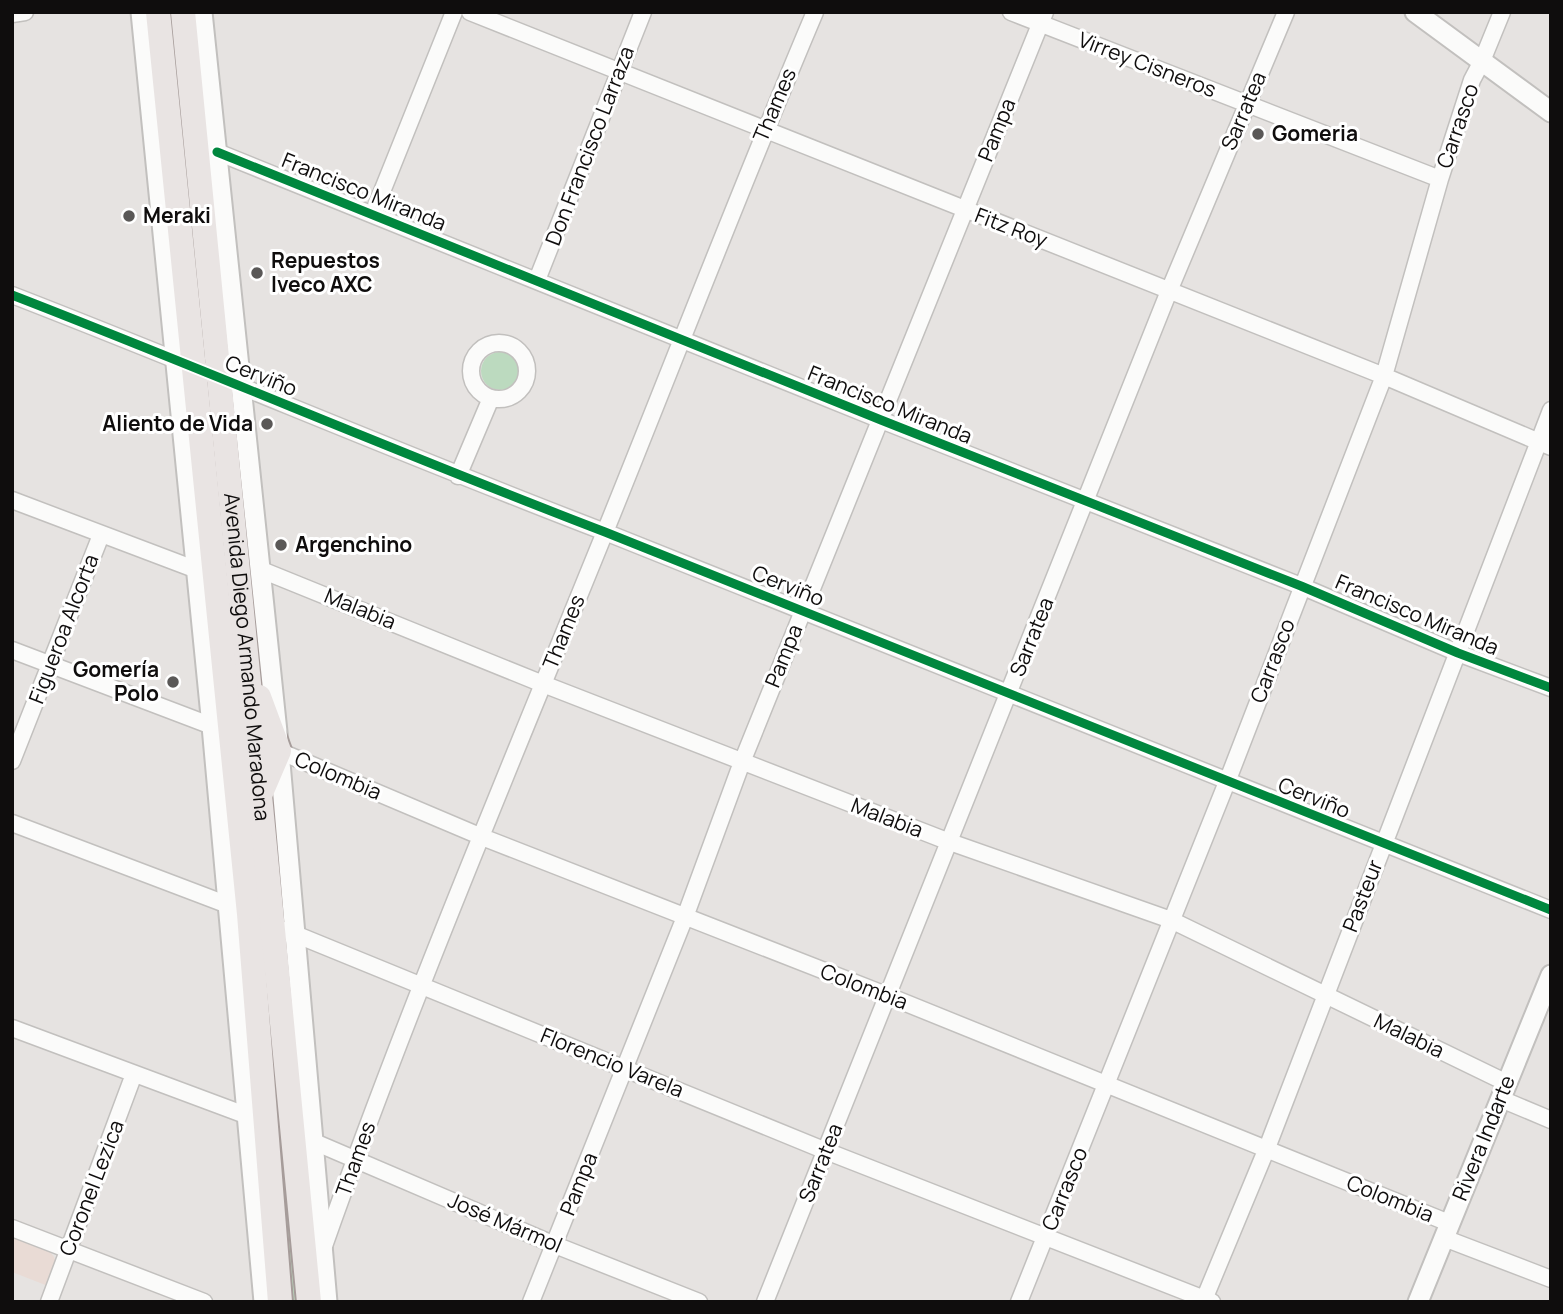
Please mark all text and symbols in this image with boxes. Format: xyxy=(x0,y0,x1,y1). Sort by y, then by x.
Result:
street label: Virrey Cisneros xyxy=(1074,25,1220,103)
street label: Don Francisco Larraza xyxy=(538,42,640,249)
street label: Thames xyxy=(746,63,802,146)
street label: Sarratea xyxy=(1214,67,1272,154)
street label: Carrasco xyxy=(1430,80,1485,172)
street label: Pampa xyxy=(971,94,1021,165)
place label: Gomeria xyxy=(1272,119,1358,147)
marker: Gomeria xyxy=(1250,126,1266,142)
street label: Francisco Miranda xyxy=(278,145,451,237)
street label: Fitz Roy xyxy=(971,200,1052,254)
place label: Meraki xyxy=(143,201,211,229)
marker: Meraki xyxy=(121,208,137,224)
place label: Repuestos Iveco AXC xyxy=(271,246,380,298)
marker: Repuestos Iveco AXC xyxy=(249,265,265,281)
street label: Cerviño xyxy=(221,348,302,402)
street label: Francisco Miranda xyxy=(804,358,977,450)
place label: Aliento de Vida xyxy=(102,409,253,437)
marker: Aliento de Vida xyxy=(259,416,275,432)
street label: Avenida Diego Armando Maradona xyxy=(218,491,277,822)
place label: Argenchino xyxy=(295,530,412,558)
marker: Argenchino xyxy=(273,537,289,553)
street label: Figueroa Alcorta xyxy=(22,550,104,707)
street label: Cerviño xyxy=(748,558,829,612)
street label: Francisco Miranda xyxy=(1331,567,1503,661)
street label: Malabia xyxy=(320,581,400,635)
street label: Thames xyxy=(536,590,591,673)
street label: Sarratea xyxy=(1003,593,1060,680)
street label: Carrasco xyxy=(1243,615,1301,707)
street label: Pampa xyxy=(758,620,808,691)
place label: Gomería Polo xyxy=(73,655,159,707)
marker: Gomería Polo xyxy=(165,674,181,690)
street label: Colombia xyxy=(291,744,386,806)
street label: Cerviño xyxy=(1274,770,1355,824)
street label: Malabia xyxy=(847,791,927,844)
street label: Pasteur xyxy=(1336,855,1389,936)
street label: Colombia xyxy=(817,957,912,1016)
street label: Malabia xyxy=(1370,1006,1449,1064)
street label: Florencio Varela xyxy=(537,1021,688,1104)
street label: Rivera Indarte xyxy=(1445,1071,1521,1204)
street label: Coronel Lezica xyxy=(52,1116,130,1260)
street label: Thames xyxy=(329,1117,382,1200)
street label: Sarratea xyxy=(792,1119,849,1206)
street label: Carrasco xyxy=(1035,1143,1094,1235)
street label: Pampa xyxy=(553,1148,603,1219)
street label: Colombia xyxy=(1343,1168,1438,1228)
street label: José Mármol xyxy=(444,1185,567,1259)

